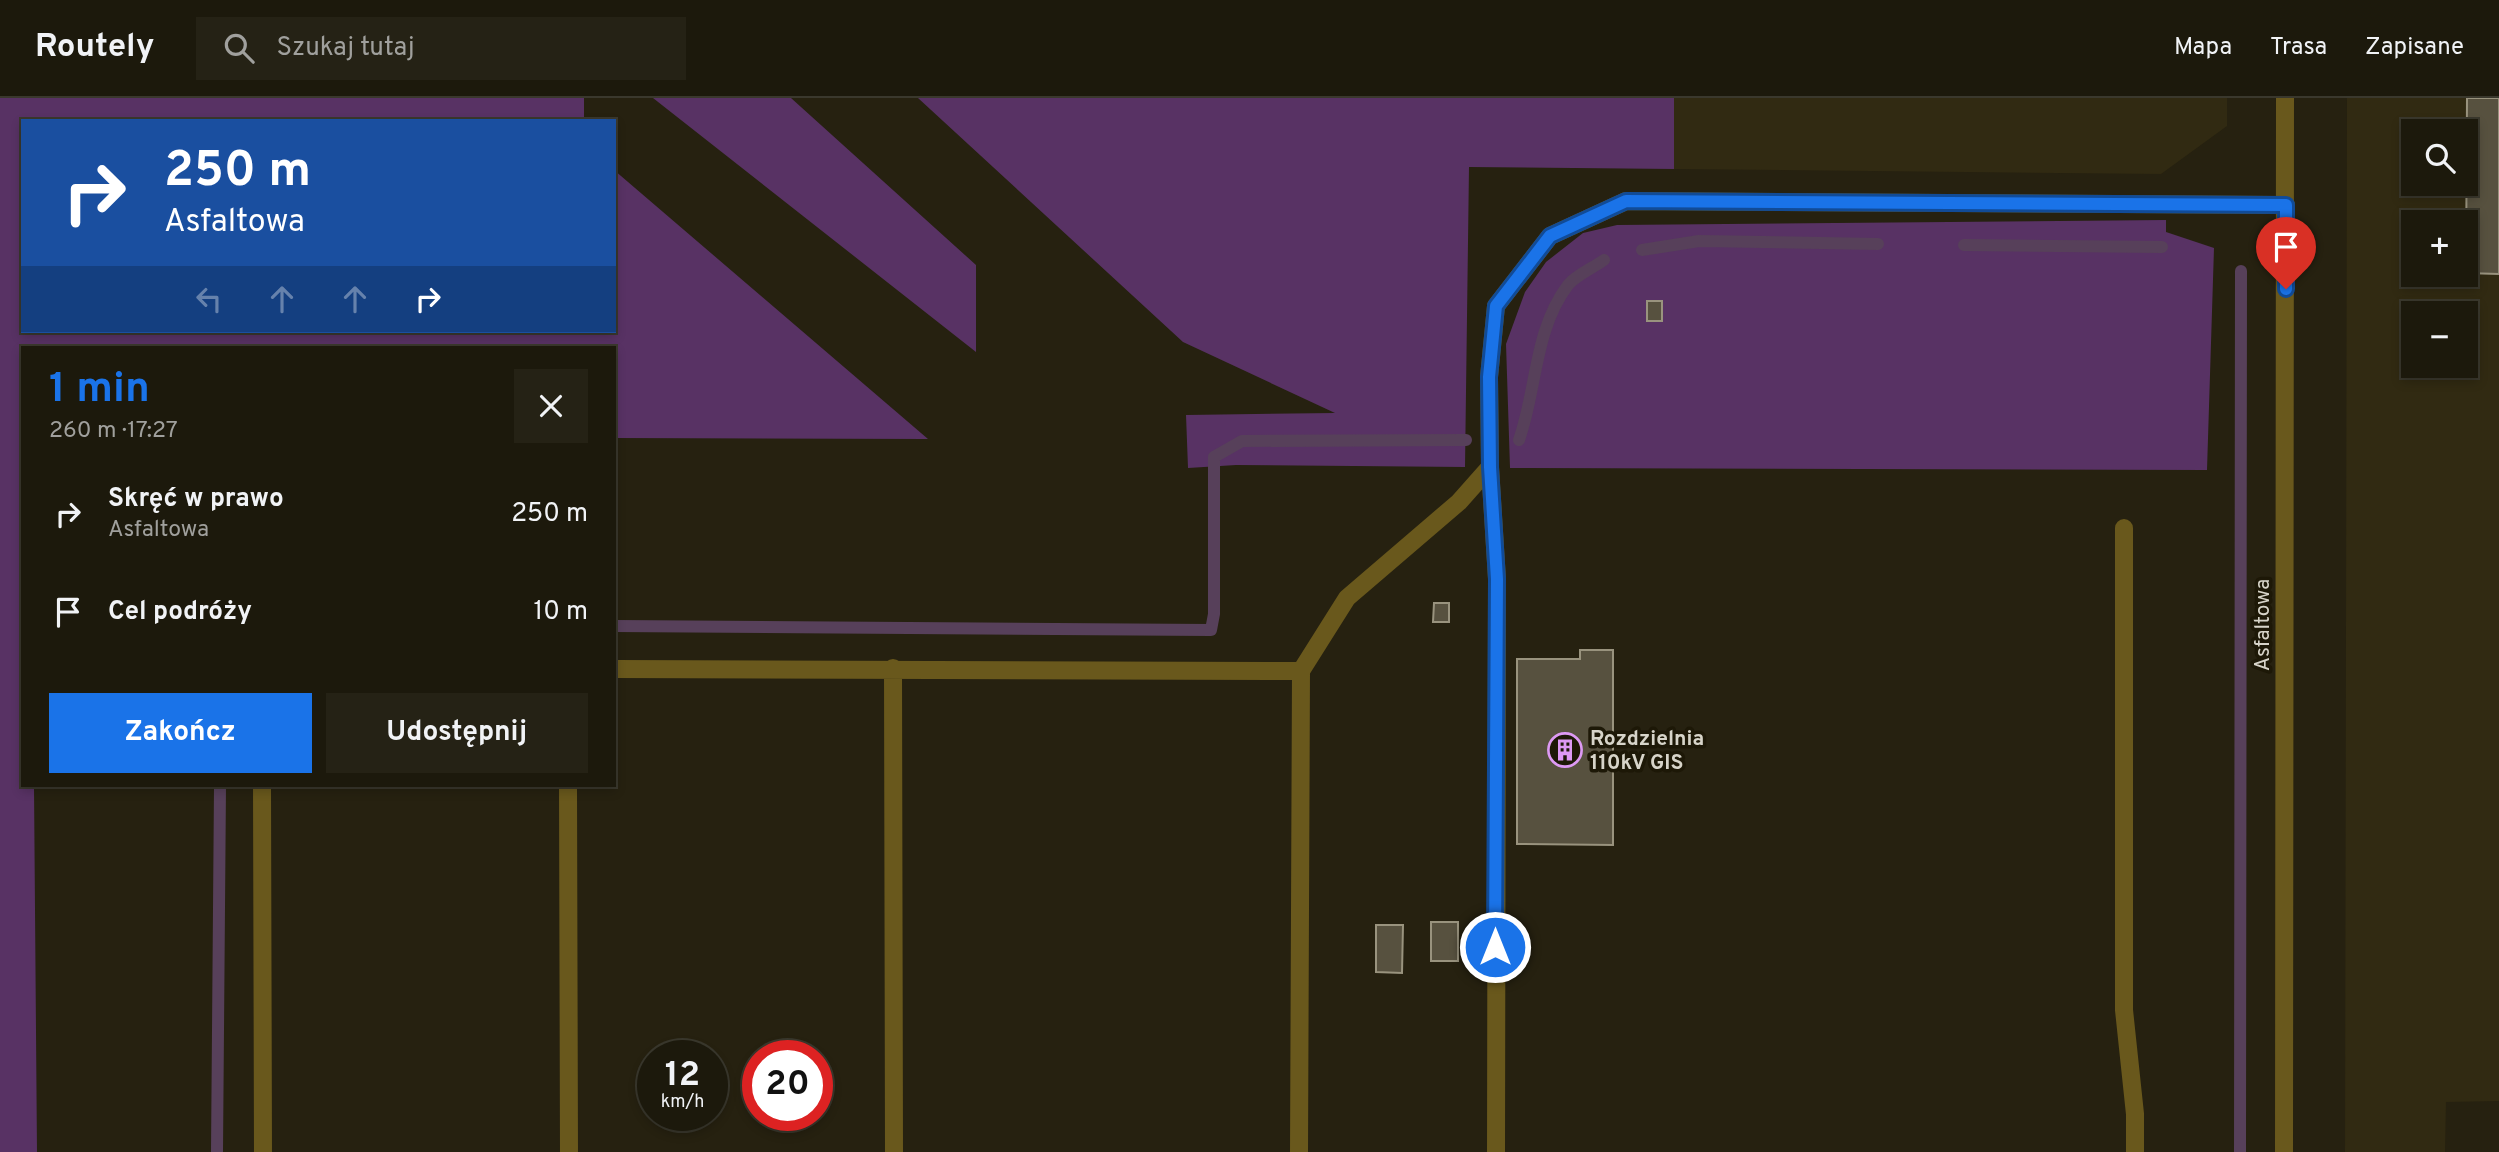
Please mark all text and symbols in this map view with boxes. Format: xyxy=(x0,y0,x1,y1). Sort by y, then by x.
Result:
search box xyxy=(196,17,686,80)
text: Routely xyxy=(35,27,154,69)
icon: search xyxy=(220,29,258,67)
text: Szukaj tutaj xyxy=(276,32,415,65)
text: Mapa xyxy=(2174,33,2232,63)
text: Trasa xyxy=(2270,33,2327,63)
text: Zapisane xyxy=(2365,33,2464,63)
map controls xyxy=(2401,119,2478,378)
button: search xyxy=(2401,119,2478,196)
text: 250 m xyxy=(164,142,311,204)
icon: right xyxy=(49,147,140,238)
text: Asfaltowa xyxy=(164,203,305,243)
button: + xyxy=(2401,210,2478,287)
pin xyxy=(2256,217,2316,289)
icon: arrive xyxy=(2267,228,2305,266)
icon: left xyxy=(190,280,228,318)
icon: ahead xyxy=(263,280,301,318)
icon: ahead xyxy=(336,280,374,318)
icon: right xyxy=(409,280,447,318)
button: − xyxy=(2401,301,2478,378)
text: 1 min xyxy=(49,364,150,417)
button: close xyxy=(514,369,588,443)
text: 260 m · 17:27 xyxy=(49,417,178,446)
text: Skręć w prawo xyxy=(108,483,284,516)
icon: right xyxy=(49,495,87,533)
text: 250 m xyxy=(511,498,588,531)
text: Asfaltowa xyxy=(108,516,209,545)
street label: Asfaltowa xyxy=(2250,579,2277,671)
icon: arrive xyxy=(49,593,87,631)
text: Cel podróży xyxy=(108,596,252,629)
text: 10 m xyxy=(533,596,588,629)
button: Zakończ xyxy=(49,693,312,773)
button: Udostępnij xyxy=(326,693,588,773)
place label: Rozdzielnia 110kV GIS xyxy=(1590,726,1704,777)
building icon: Rozdzielnia 110kV GIS xyxy=(1546,731,1584,769)
position arrow xyxy=(1458,910,1532,984)
speed limit sign: 20 xyxy=(742,1040,833,1131)
text: 12 xyxy=(665,1054,700,1098)
text: km/h xyxy=(661,1091,704,1114)

